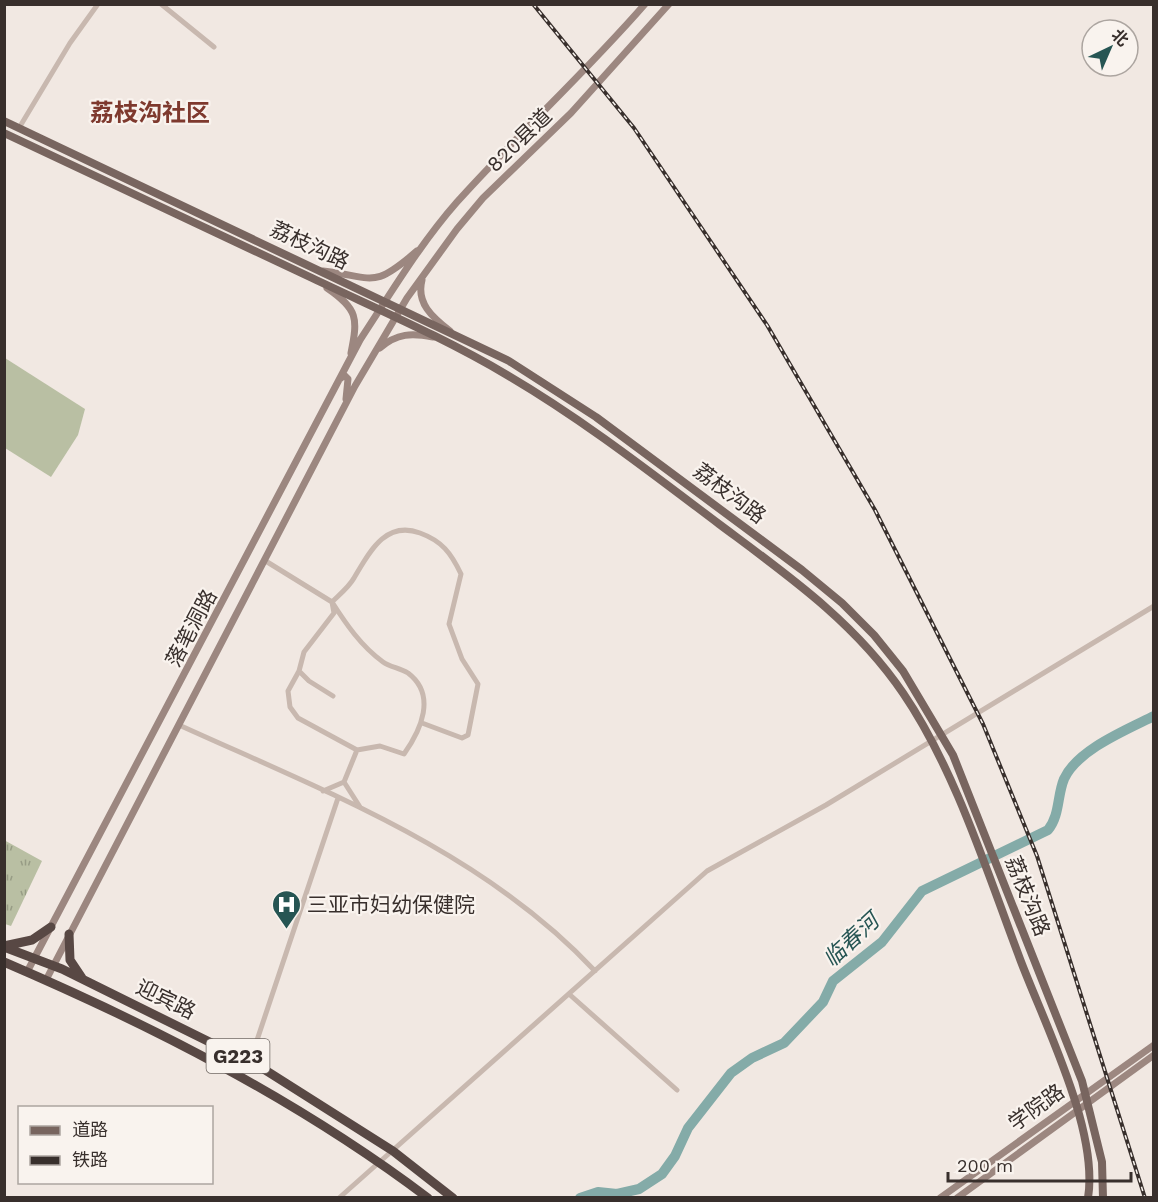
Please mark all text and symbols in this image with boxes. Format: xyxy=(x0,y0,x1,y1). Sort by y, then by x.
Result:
north arrow xyxy=(1080,18,1140,78)
text: 北 xyxy=(1108,25,1132,50)
district label: 荔枝沟社区 xyxy=(90,99,210,127)
street label: 820县道 xyxy=(481,103,557,177)
street label: 荔枝沟路 xyxy=(267,216,353,274)
street label: 荔枝沟路 xyxy=(689,458,771,528)
street label: 落笔洞路 xyxy=(160,585,222,671)
street label: 荔枝沟路 xyxy=(1001,852,1055,940)
hospital icon: 三亚市妇幼保健院 xyxy=(270,888,302,930)
place label: 三亚市妇幼保健院 xyxy=(307,892,475,917)
water label: 临春河 xyxy=(818,906,887,972)
street label: 迎宾路 xyxy=(132,974,200,1024)
road number: G223 xyxy=(206,1039,270,1073)
street label: 学院路 xyxy=(1003,1078,1069,1136)
legend xyxy=(18,1106,213,1184)
text: 道路 xyxy=(72,1119,108,1140)
scale bar xyxy=(948,1145,1131,1183)
text: 铁路 xyxy=(72,1149,108,1170)
text: 200 m xyxy=(957,1155,1013,1176)

